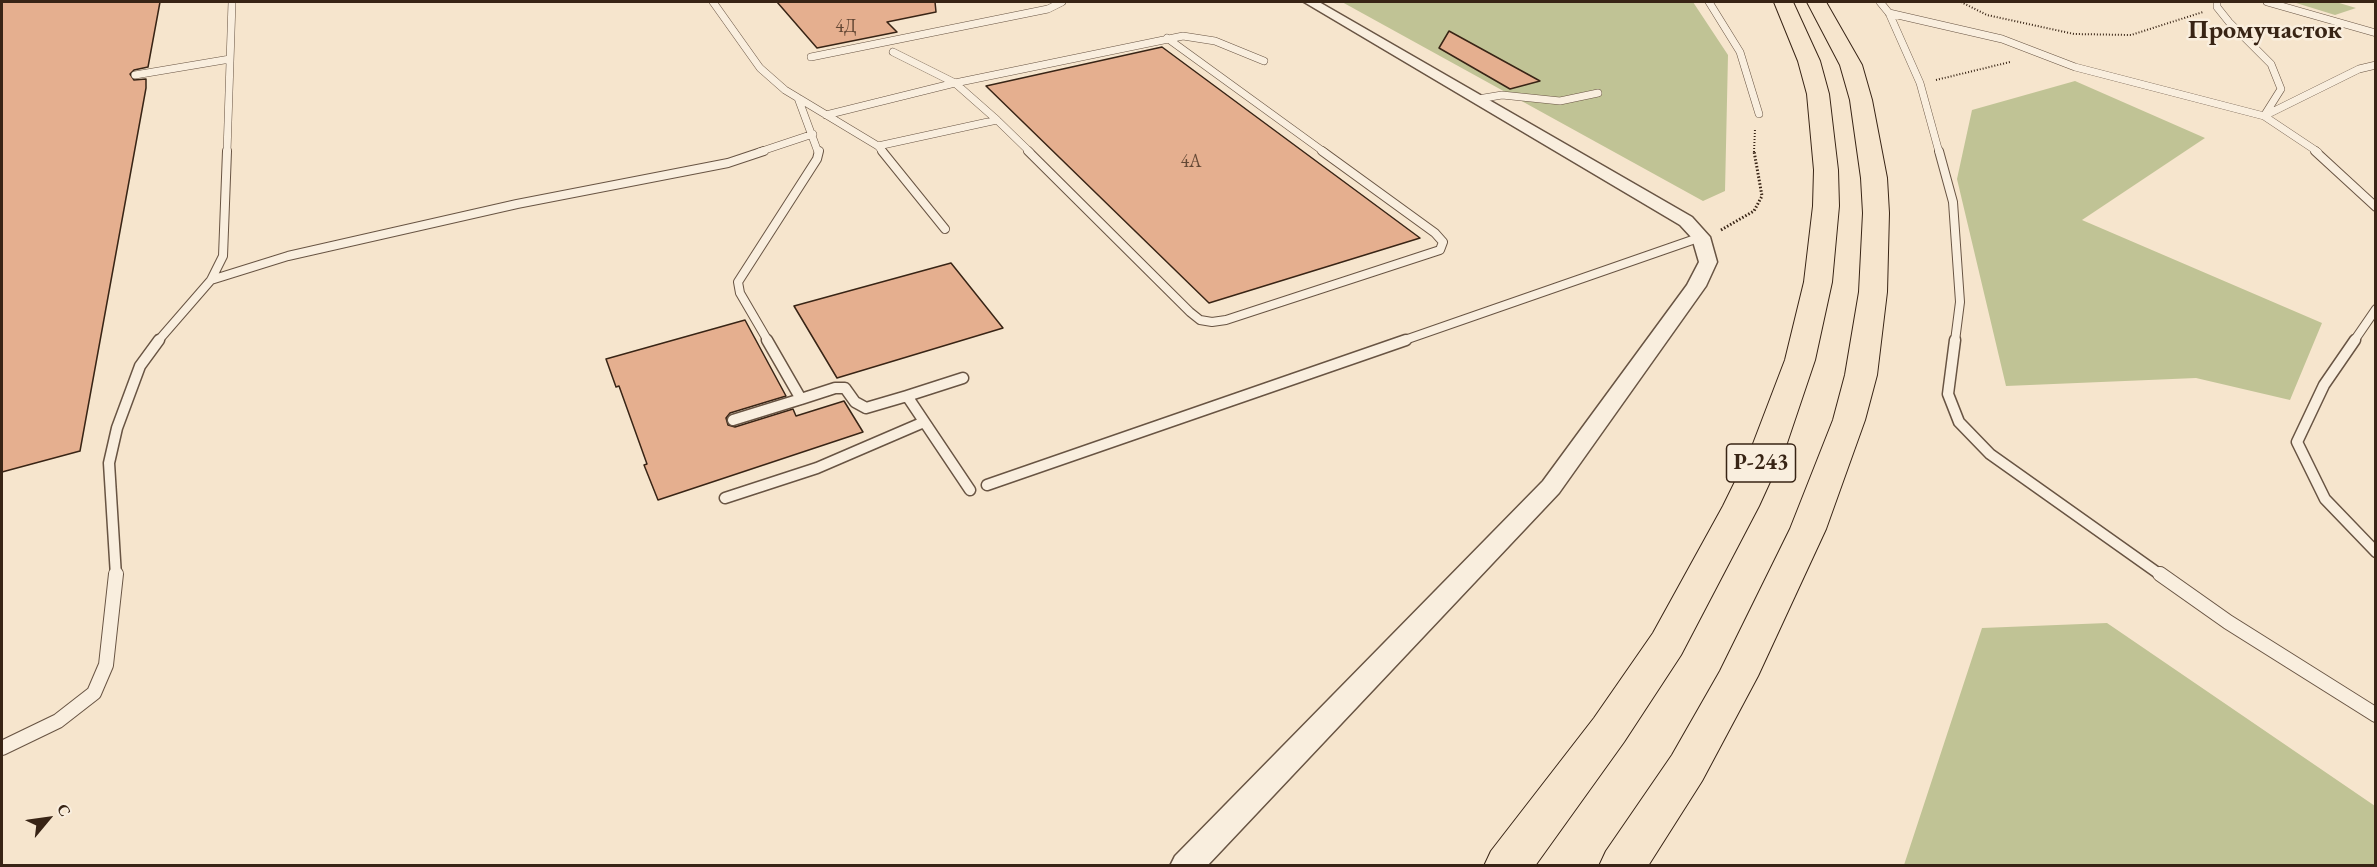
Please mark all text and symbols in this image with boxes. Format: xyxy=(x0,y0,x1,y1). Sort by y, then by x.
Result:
district label: Промучасток xyxy=(2188,15,2342,47)
house number: 4Д xyxy=(835,16,857,38)
house number: 4А xyxy=(1180,151,1202,173)
road number: Р-243 xyxy=(1726,444,1796,482)
north arrow xyxy=(18,789,78,849)
text: С xyxy=(52,800,76,820)

